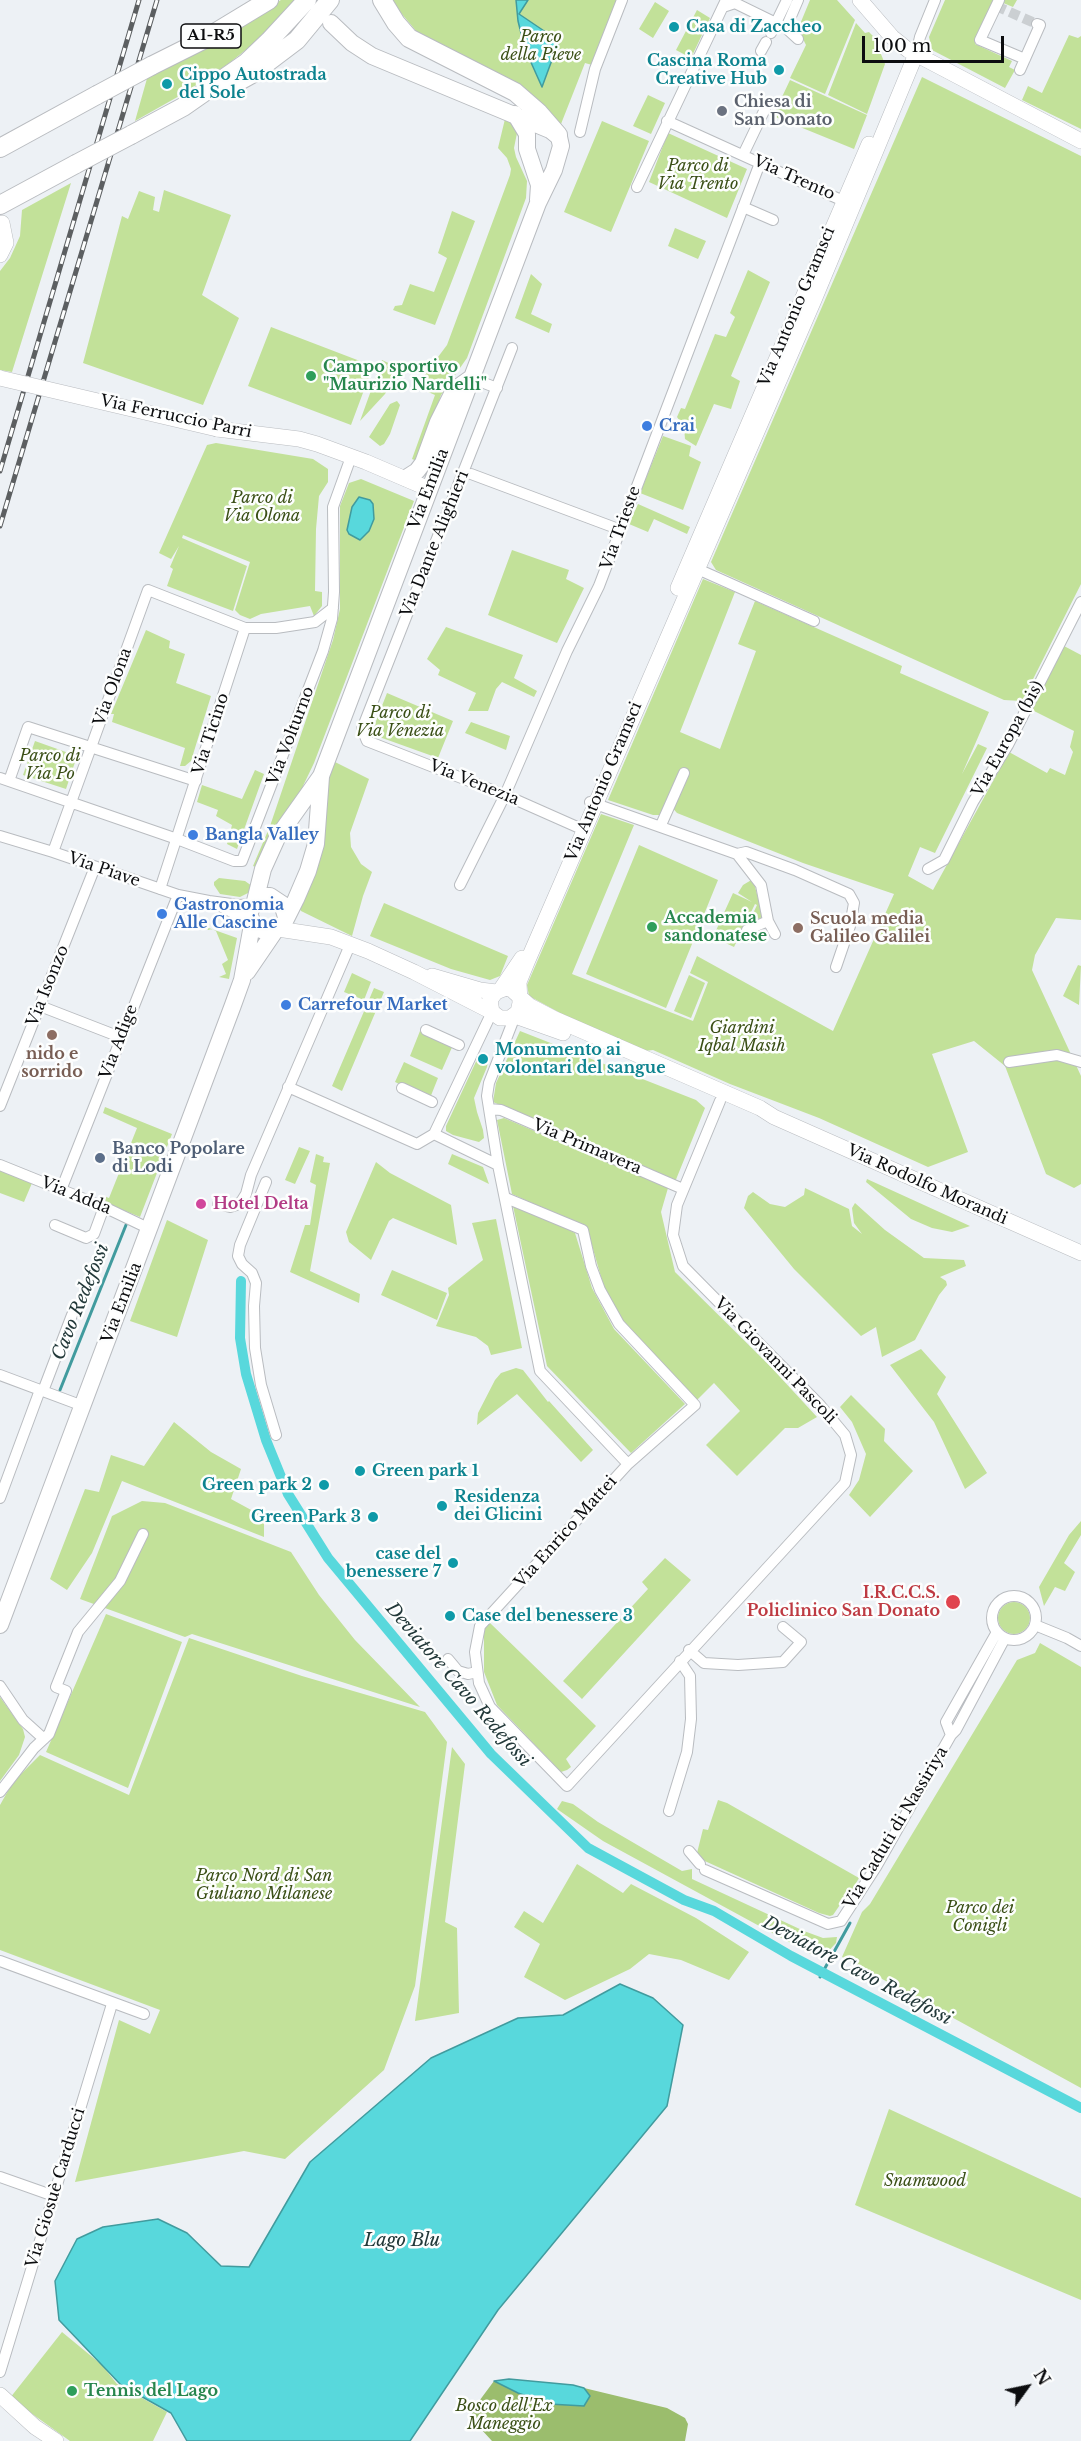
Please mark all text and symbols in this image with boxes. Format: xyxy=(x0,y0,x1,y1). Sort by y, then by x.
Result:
place label: Casa di Zaccheo xyxy=(686,17,822,37)
marker: Casa di Zaccheo xyxy=(667,20,681,34)
road number: A1-R5 xyxy=(181,24,241,48)
scale bar xyxy=(865,24,1008,62)
park label: Parco della Pieve xyxy=(501,27,581,65)
text: 100 m xyxy=(873,35,931,57)
place label: Cascina Roma Creative Hub xyxy=(647,51,767,89)
marker: Cascina Roma Creative Hub xyxy=(772,63,786,77)
place label: Cippo Autostrada del Sole xyxy=(179,65,327,103)
marker: Cippo Autostrada del Sole xyxy=(160,77,174,91)
place label: Chiesa di San Donato xyxy=(734,92,832,130)
marker: Chiesa di San Donato xyxy=(715,104,729,118)
street label: Via Trento xyxy=(750,152,838,204)
park label: Parco di Via Trento xyxy=(658,156,738,194)
street label: Via Antonio Gramsci xyxy=(755,224,839,390)
place label: Campo sportivo "Maurizio Nardelli" xyxy=(323,357,487,395)
marker: Campo sportivo "Maurizio Nardelli" xyxy=(304,369,318,383)
street label: Via Ferruccio Parri xyxy=(98,392,254,442)
place label: Crai xyxy=(659,416,695,436)
marker: Crai xyxy=(640,419,654,433)
street label: Via Emilia xyxy=(405,446,453,532)
street label: Via Dante Alighieri xyxy=(397,468,473,620)
street label: Via Trieste xyxy=(597,483,645,573)
park label: Parco di Via Olona xyxy=(224,488,300,526)
street label: Via Olona xyxy=(90,645,136,729)
street label: Via Europa (bis) xyxy=(968,678,1048,800)
street label: Via Volturno xyxy=(263,684,319,788)
street label: Via Ticino xyxy=(189,691,233,777)
street label: Via Antonio Gramsci xyxy=(562,699,646,865)
park label: Parco di Via Venezia xyxy=(356,703,444,741)
park label: Parco di Via Po xyxy=(19,746,81,784)
street label: Via Venezia xyxy=(426,756,522,810)
place label: Bangla Valley xyxy=(205,825,319,845)
marker: Bangla Valley xyxy=(186,828,200,842)
street label: Via Piave xyxy=(65,849,143,891)
place label: Gastronomia Alle Cascine xyxy=(174,895,284,933)
marker: Gastronomia Alle Cascine xyxy=(155,907,169,921)
place label: Accademia sandonatese xyxy=(664,908,767,946)
place label: Scuola media Galileo Galilei xyxy=(810,909,930,947)
marker: Accademia sandonatese xyxy=(645,920,659,934)
marker: Scuola media Galileo Galilei xyxy=(791,921,805,935)
street label: Via Isonzo xyxy=(23,943,73,1029)
place label: Carrefour Market xyxy=(298,995,448,1015)
marker: Carrefour Market xyxy=(279,998,293,1012)
street label: Via Adige xyxy=(96,1002,142,1082)
park label: Giardini Iqbal Masih xyxy=(698,1018,786,1056)
marker: nido e sorrido xyxy=(45,1028,59,1042)
place label: Monumento ai volontari del sangue xyxy=(495,1040,666,1078)
place label: nido e sorrido xyxy=(21,1044,83,1082)
marker: Monumento ai volontari del sangue xyxy=(476,1052,490,1066)
street label: Via Primavera xyxy=(530,1115,644,1179)
place label: Banco Popolare di Lodi xyxy=(112,1139,245,1177)
street label: Via Rodolfo Morandi xyxy=(844,1141,1010,1229)
marker: Banco Popolare di Lodi xyxy=(93,1151,107,1165)
street label: Via Adda xyxy=(38,1173,114,1219)
place label: Hotel Delta xyxy=(213,1194,309,1214)
marker: Hotel Delta xyxy=(194,1197,208,1211)
water label: Cavo Redefossi xyxy=(48,1240,114,1364)
street label: Via Emilia xyxy=(98,1260,146,1346)
street label: Via Giovanni Pascoli xyxy=(710,1294,840,1428)
place label: Green park 1 xyxy=(372,1461,479,1481)
marker: Green park 1 xyxy=(353,1464,367,1478)
street label: Via Enrico Mattei xyxy=(511,1472,621,1592)
place label: Green park 2 xyxy=(202,1475,312,1495)
marker: Green park 2 xyxy=(317,1478,331,1492)
place label: Residenza dei Glicini xyxy=(454,1487,542,1525)
marker: Residenza dei Glicini xyxy=(435,1499,449,1513)
place label: Green Park 3 xyxy=(251,1507,361,1527)
marker: Green Park 3 xyxy=(366,1510,380,1524)
place label: case del benessere 7 xyxy=(346,1544,441,1582)
marker: case del benessere 7 xyxy=(446,1556,460,1570)
place label: I.R.C.C.S. Policlinico San Donato xyxy=(747,1583,940,1621)
marker: I.R.C.C.S. Policlinico San Donato xyxy=(944,1593,962,1611)
water label: Deviatore Cavo Redefossi xyxy=(381,1598,535,1772)
place label: Case del benessere 3 xyxy=(462,1606,633,1626)
marker: Case del benessere 3 xyxy=(443,1609,457,1623)
street label: Via Caduti di Nassiriya xyxy=(840,1743,952,1913)
park label: Parco Nord di San Giuliano Milanese xyxy=(196,1866,332,1904)
park label: Parco dei Conigli xyxy=(946,1898,1014,1936)
water label: Deviatore Cavo Redefossi xyxy=(759,1912,955,2030)
street label: Via Giosuè Carducci xyxy=(23,2106,89,2270)
park label: Snamwood xyxy=(884,2171,966,2191)
water label: Lago Blu xyxy=(364,2230,440,2252)
north arrow xyxy=(997,2357,1057,2417)
text: N xyxy=(1030,2365,1055,2389)
place label: Tennis del Lago xyxy=(84,2381,218,2401)
marker: Tennis del Lago xyxy=(65,2384,79,2398)
park label: Bosco dell'Ex Maneggio xyxy=(455,2396,553,2434)

